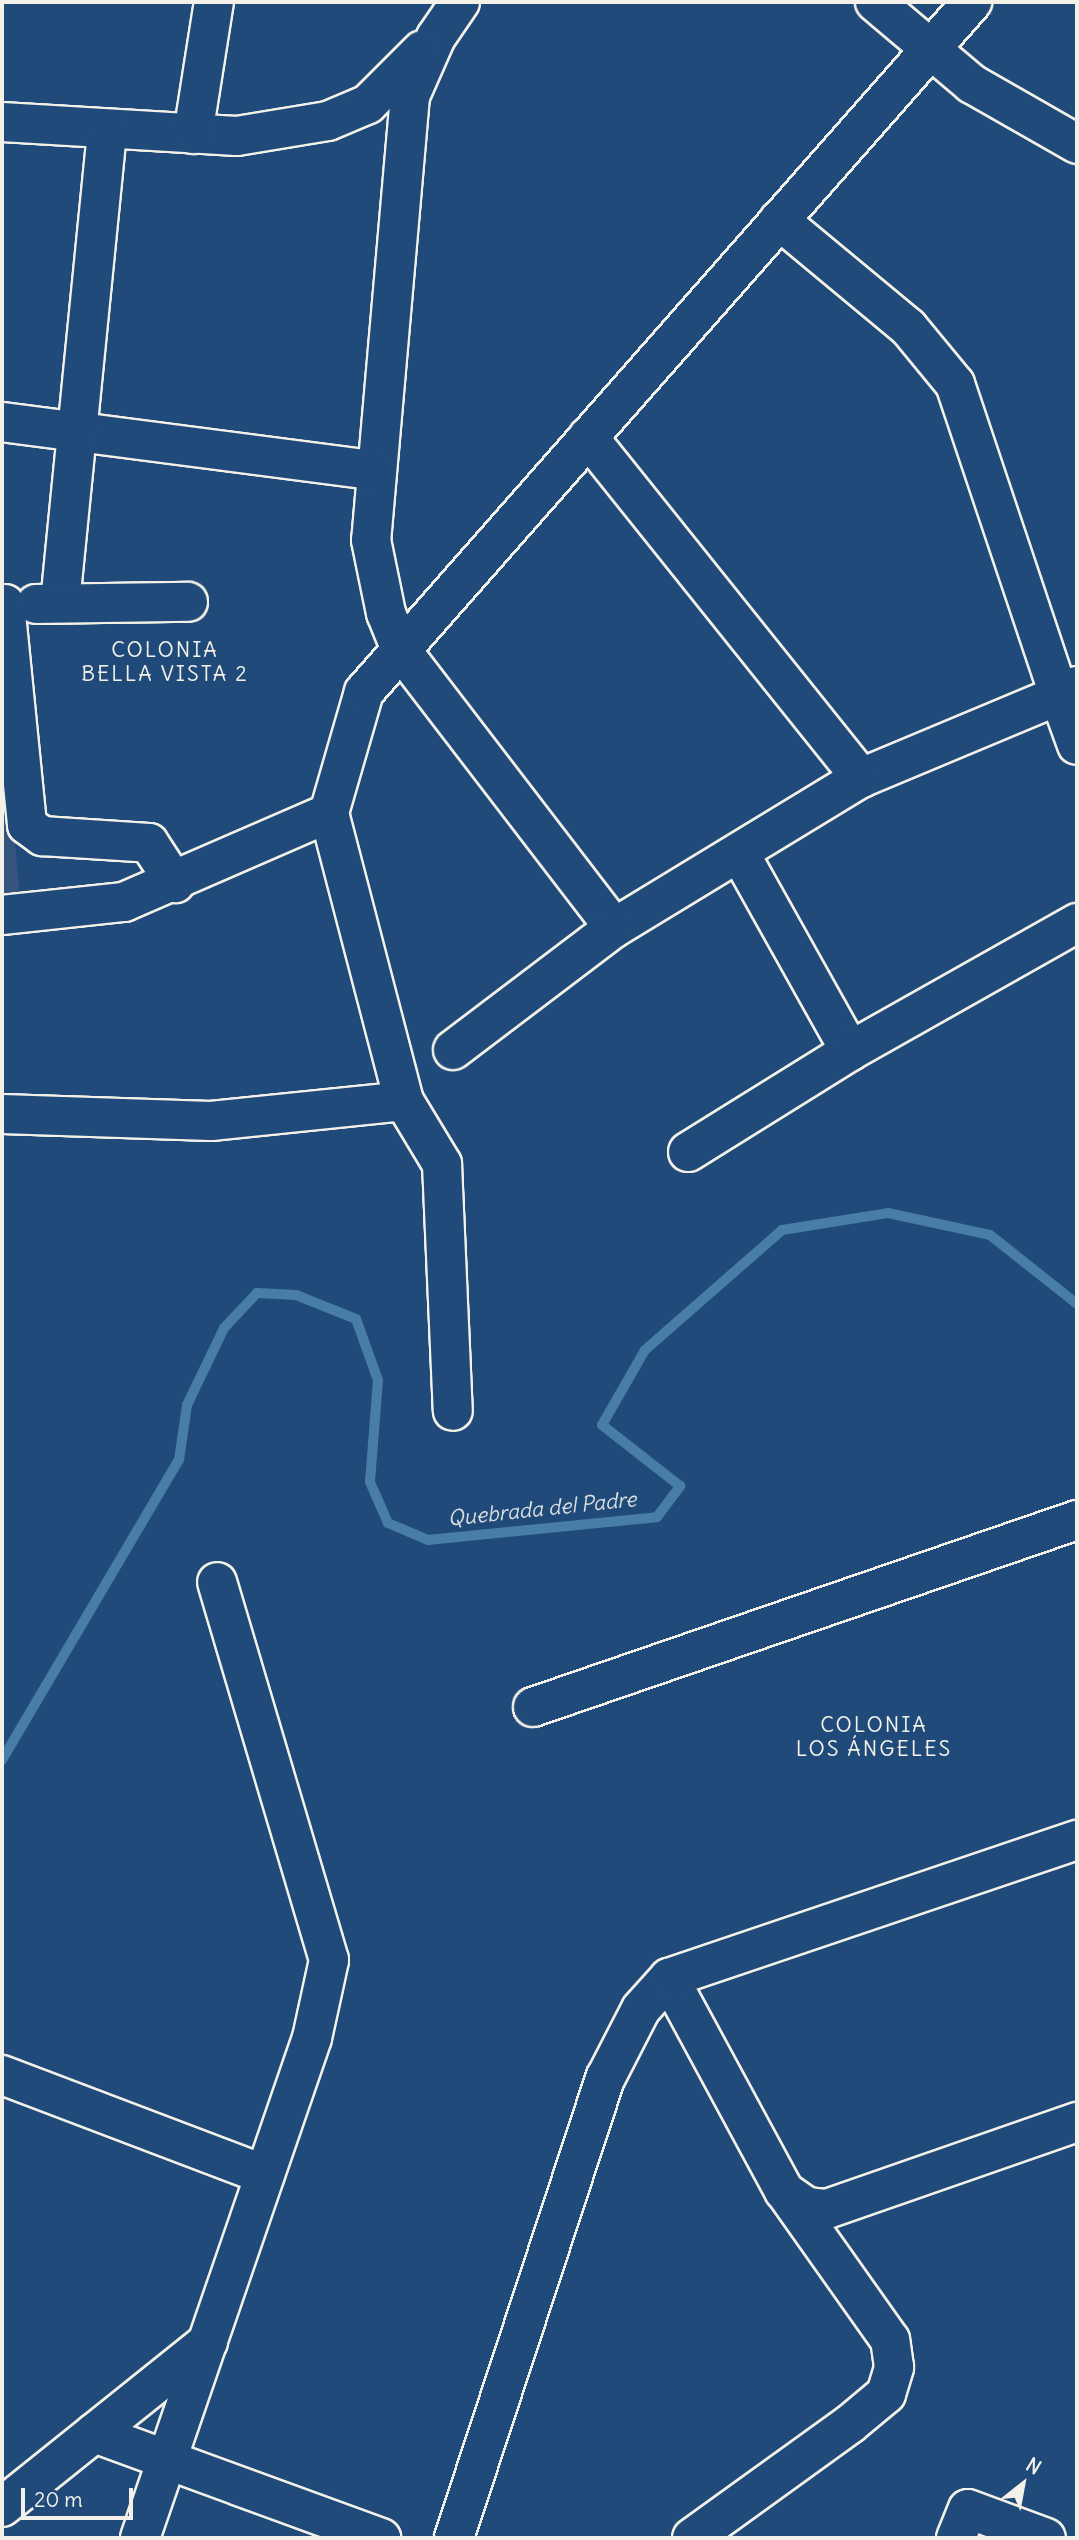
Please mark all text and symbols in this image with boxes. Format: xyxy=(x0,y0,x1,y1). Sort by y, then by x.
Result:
district label: COLONIA BELLA VISTA 2 xyxy=(83,637,247,687)
water label: Quebrada del Padre xyxy=(447,1487,637,1531)
district label: COLONIA LOS ÁNGELES xyxy=(797,1712,951,1762)
north arrow xyxy=(988,2449,1058,2519)
text: N xyxy=(1022,2452,1046,2480)
scale bar xyxy=(24,2474,136,2518)
text: 20 m xyxy=(34,2486,83,2513)

